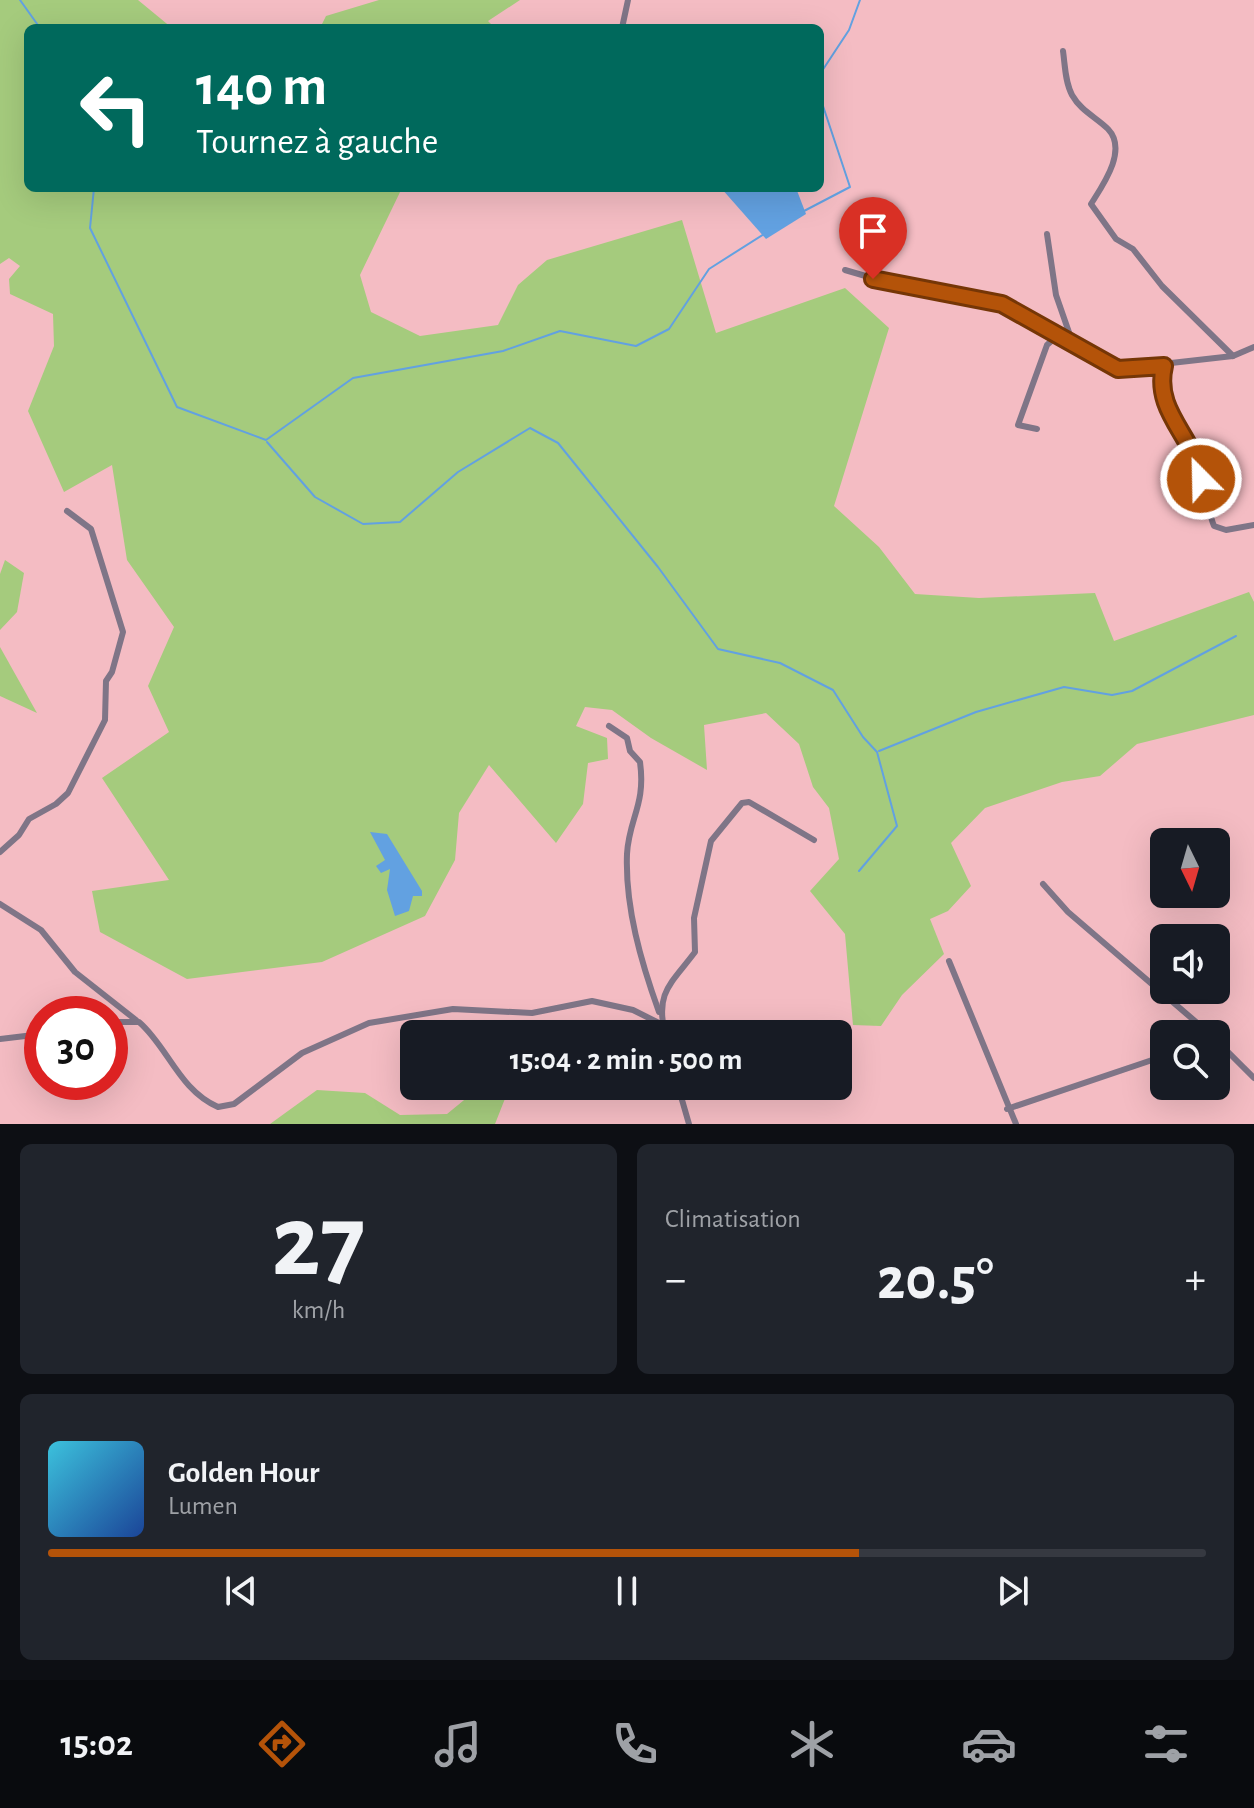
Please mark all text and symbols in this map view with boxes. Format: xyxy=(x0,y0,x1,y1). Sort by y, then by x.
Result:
icon: left xyxy=(64,56,168,160)
text: 140 m xyxy=(196,59,327,115)
text: Tournez à gauche xyxy=(196,124,438,160)
pin xyxy=(839,197,907,279)
icon: arrive xyxy=(851,209,895,253)
position arrow xyxy=(1159,437,1243,521)
north arrow xyxy=(1150,828,1230,908)
map controls xyxy=(1150,828,1230,1100)
button: sound xyxy=(1150,924,1230,1004)
speed limit sign: 30 xyxy=(24,996,128,1100)
button: search xyxy=(1150,1020,1230,1100)
text: 15:04 · 2 min · 500 m xyxy=(510,1045,742,1075)
text: 27 xyxy=(272,1191,365,1295)
text: Climatisation xyxy=(665,1206,801,1232)
text: 20.5° xyxy=(877,1250,994,1310)
text: − xyxy=(665,1258,686,1302)
text: + xyxy=(1185,1258,1206,1302)
text: km/h xyxy=(292,1297,345,1323)
text: Golden Hour xyxy=(168,1458,320,1488)
text: Lumen xyxy=(168,1493,238,1519)
icon: previous xyxy=(219,1569,263,1613)
icon: pause xyxy=(605,1569,649,1613)
icon: next xyxy=(991,1569,1035,1613)
icon: directions xyxy=(254,1716,310,1772)
icon: music xyxy=(430,1716,486,1772)
icon: phone xyxy=(607,1716,663,1772)
icon: climate xyxy=(784,1716,840,1772)
icon: car xyxy=(961,1716,1017,1772)
icon: filters xyxy=(1138,1716,1194,1772)
text: 15:02 xyxy=(60,1726,133,1762)

